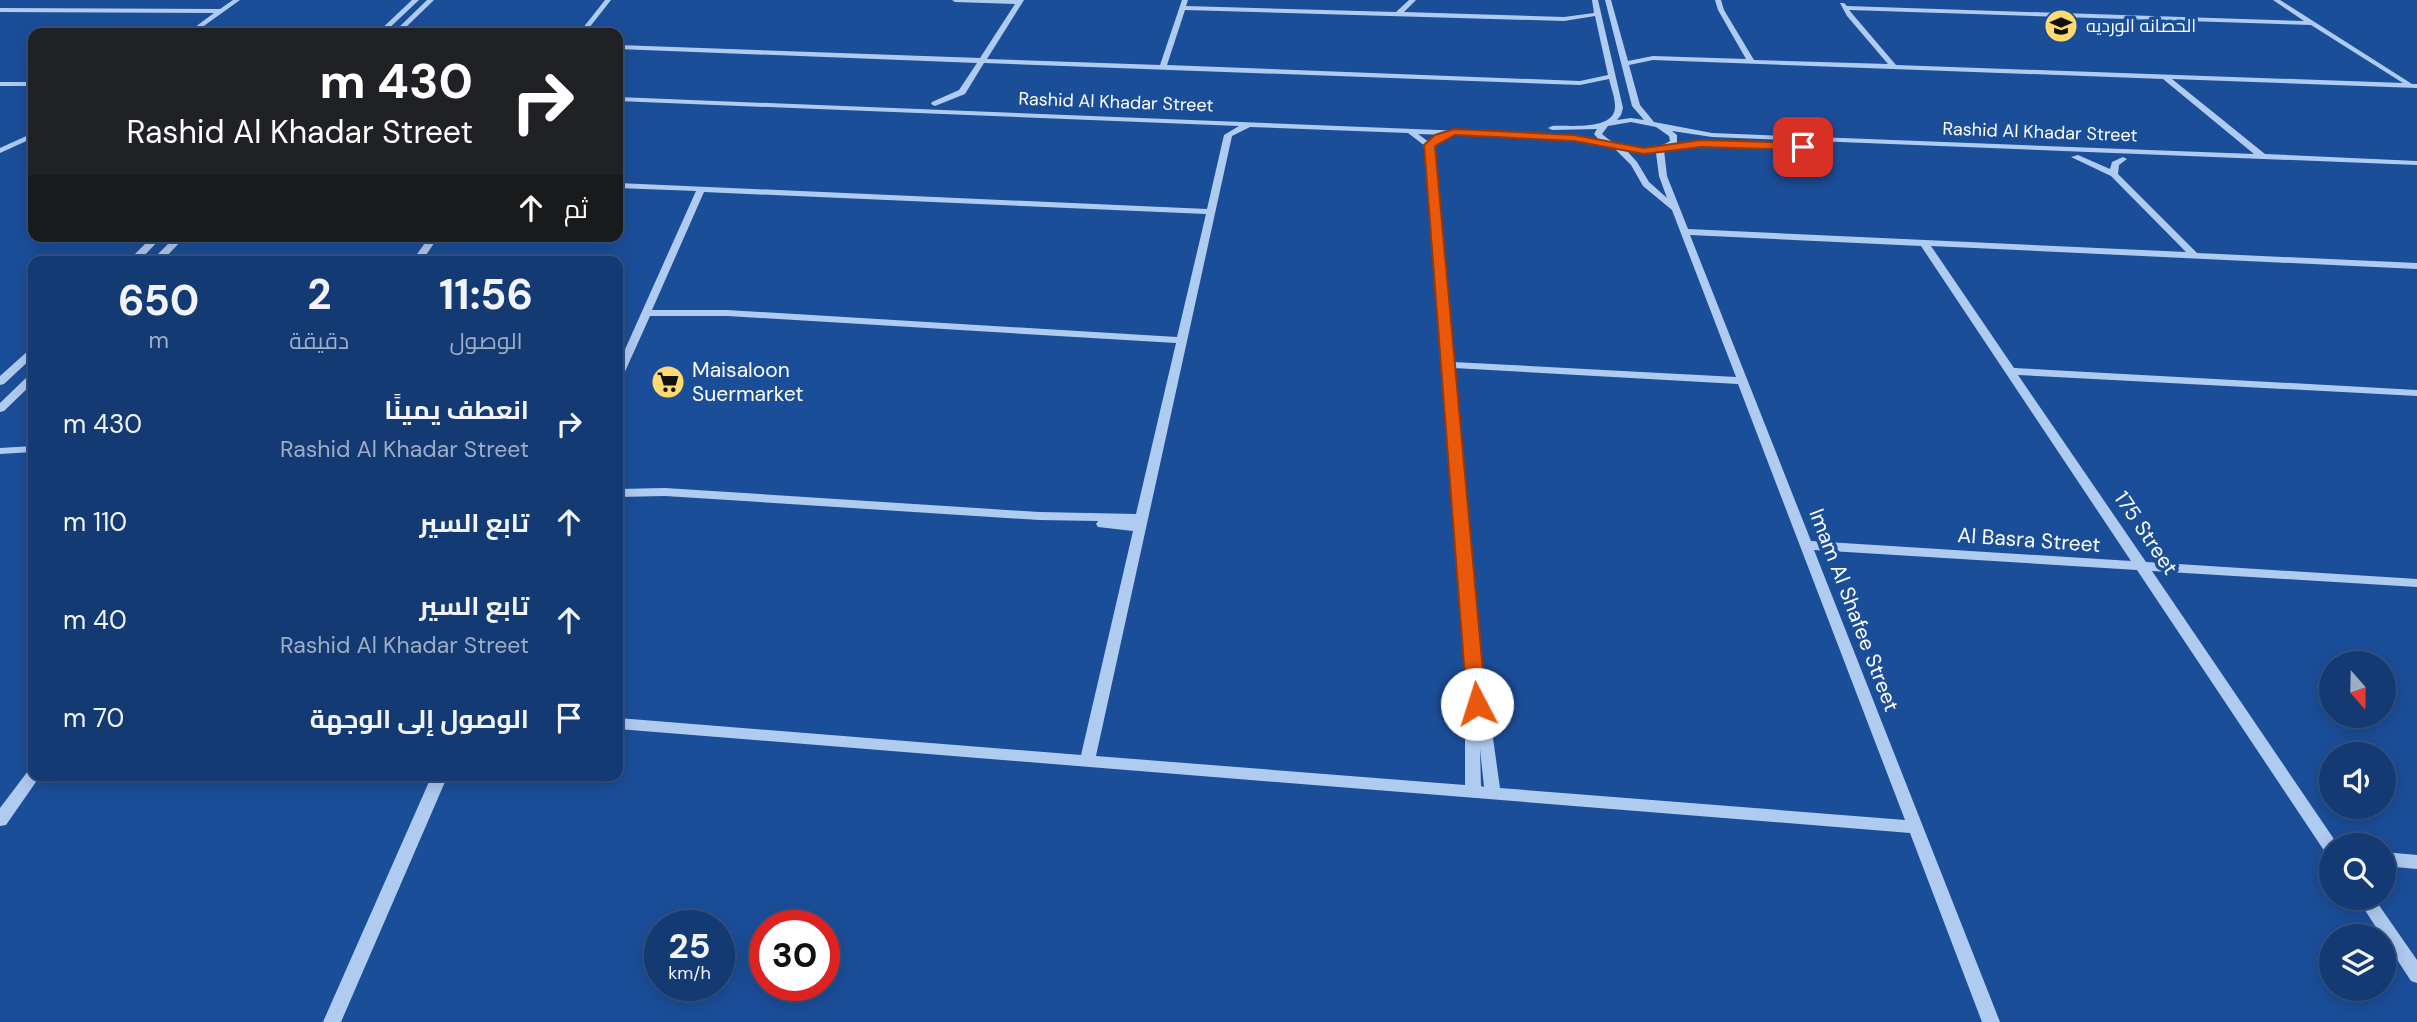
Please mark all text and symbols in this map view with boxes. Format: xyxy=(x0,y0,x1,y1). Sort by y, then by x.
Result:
school or university icon: الحصانه الورديه xyxy=(2042,7,2080,45)
place label: الحصانه الورديه xyxy=(2086,14,2196,38)
text: 430 m xyxy=(319,49,473,113)
icon: right xyxy=(497,56,588,147)
street label: Rashid Al Khadar Street xyxy=(1018,87,1214,117)
text: Rashid Al Khadar Street xyxy=(126,111,473,153)
pin xyxy=(1773,117,1833,177)
street label: Rashid Al Khadar Street xyxy=(1942,117,2138,147)
icon: arrive xyxy=(1784,128,1822,166)
icon: ahead xyxy=(512,189,550,227)
text: ثم xyxy=(564,192,588,226)
text: 2 xyxy=(307,267,331,322)
text: 11:56 xyxy=(439,267,533,322)
text: 650 xyxy=(118,273,199,328)
text: m xyxy=(148,325,169,355)
text: دقيقة xyxy=(289,326,349,356)
text: الوصول xyxy=(449,326,523,356)
place label: Maisaloon Suermarket xyxy=(692,356,803,408)
supermarket icon: Maisaloon Suermarket xyxy=(649,363,687,401)
text: انعطف يمينًا xyxy=(384,393,529,427)
icon: right xyxy=(550,405,588,443)
text: 430 m xyxy=(63,407,142,441)
text: Rashid Al Khadar Street xyxy=(280,434,529,464)
street label: 175 Street xyxy=(2108,486,2184,580)
icon: ahead xyxy=(550,503,588,541)
text: 110 m xyxy=(63,505,127,539)
street label: Imam Al Shafee Street xyxy=(1802,505,1906,715)
text: تابع السير xyxy=(420,506,529,540)
street label: Al Basra Street xyxy=(1957,521,2101,559)
text: تابع السير xyxy=(420,589,529,623)
icon: ahead xyxy=(550,601,588,639)
text: 40 m xyxy=(63,603,127,637)
text: Rashid Al Khadar Street xyxy=(280,630,529,660)
north arrow xyxy=(2319,651,2396,728)
map controls xyxy=(2319,651,2396,1001)
position arrow xyxy=(1440,667,1514,741)
icon: arrive xyxy=(550,699,588,737)
text: 70 m xyxy=(63,701,124,735)
text: الوصول إلى الوجهة xyxy=(310,702,529,736)
button: sound xyxy=(2319,742,2396,819)
button: search xyxy=(2319,833,2396,910)
speed limit sign: 30 xyxy=(749,910,840,1001)
text: 25 xyxy=(669,923,710,969)
button: layers xyxy=(2319,924,2396,1001)
text: km/h xyxy=(668,961,711,985)

